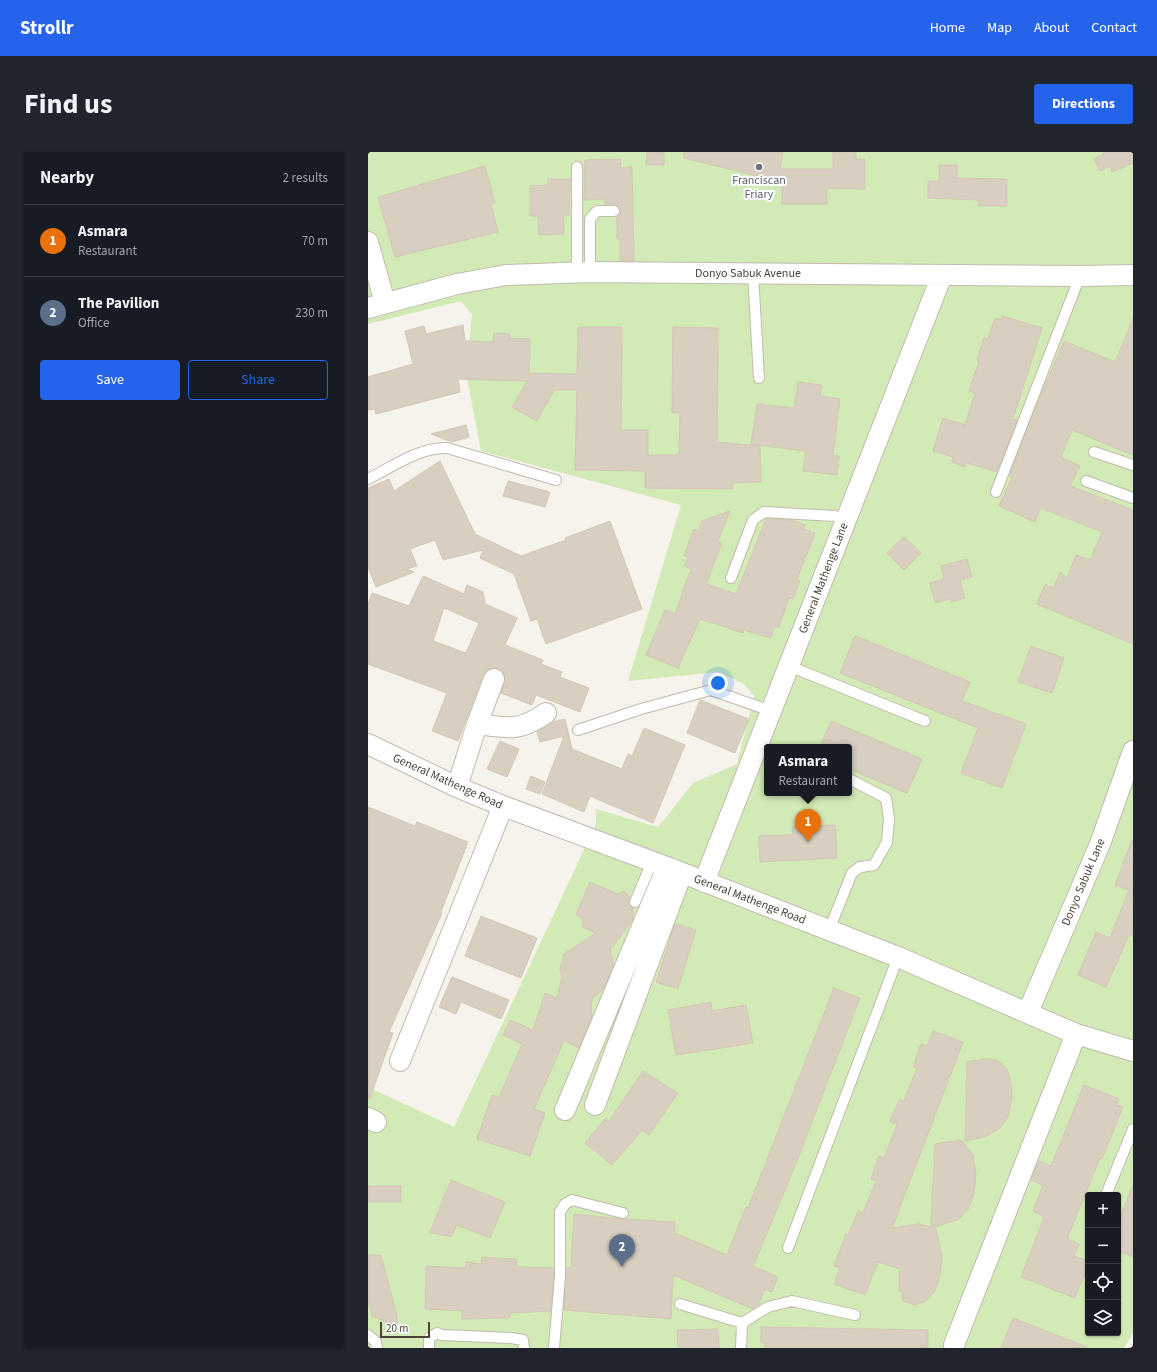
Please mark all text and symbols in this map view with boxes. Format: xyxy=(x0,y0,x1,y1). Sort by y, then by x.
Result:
text: Strollr xyxy=(20,15,74,42)
text: Home xyxy=(930,18,965,38)
text: Map xyxy=(987,18,1012,38)
text: About xyxy=(1034,18,1069,38)
text: Contact xyxy=(1091,18,1137,38)
text: Find us xyxy=(24,84,112,124)
button: Directions xyxy=(1034,84,1133,124)
marker: Franciscan Friary xyxy=(754,162,764,172)
text: Nearby xyxy=(40,166,94,190)
text: 2 results xyxy=(283,169,328,187)
place label: Franciscan Friary xyxy=(732,172,786,203)
text: Asmara xyxy=(78,221,128,242)
text: 1 xyxy=(50,232,56,250)
text: 70 m xyxy=(302,232,328,250)
text: Restaurant xyxy=(78,242,137,260)
street label: Donyo Sabuk Avenue xyxy=(695,265,801,282)
text: The Pavilion xyxy=(78,293,159,314)
text: 2 xyxy=(50,304,56,322)
text: 230 m xyxy=(295,304,328,322)
text: Office xyxy=(78,314,109,332)
button: Save xyxy=(40,360,180,400)
button: Share xyxy=(188,360,328,400)
street label: General Mathenge Lane xyxy=(794,520,852,636)
your location xyxy=(708,673,728,693)
popup xyxy=(764,744,852,796)
street label: General Mathenge Road xyxy=(390,749,506,813)
text: Asmara xyxy=(779,751,828,772)
text: Restaurant xyxy=(779,772,837,790)
pin: 1 xyxy=(795,809,821,842)
street label: Donyo Sabuk Lane xyxy=(1057,836,1110,928)
street label: General Mathenge Road xyxy=(691,870,808,929)
map controls xyxy=(1085,1192,1121,1336)
button: + xyxy=(1085,1192,1121,1228)
button: − xyxy=(1085,1228,1121,1264)
pin: 2 xyxy=(609,1234,635,1267)
button: locate xyxy=(1085,1264,1121,1300)
button: layers xyxy=(1085,1300,1121,1336)
scale bar xyxy=(380,1320,430,1339)
text: 20 m xyxy=(386,1321,408,1336)

